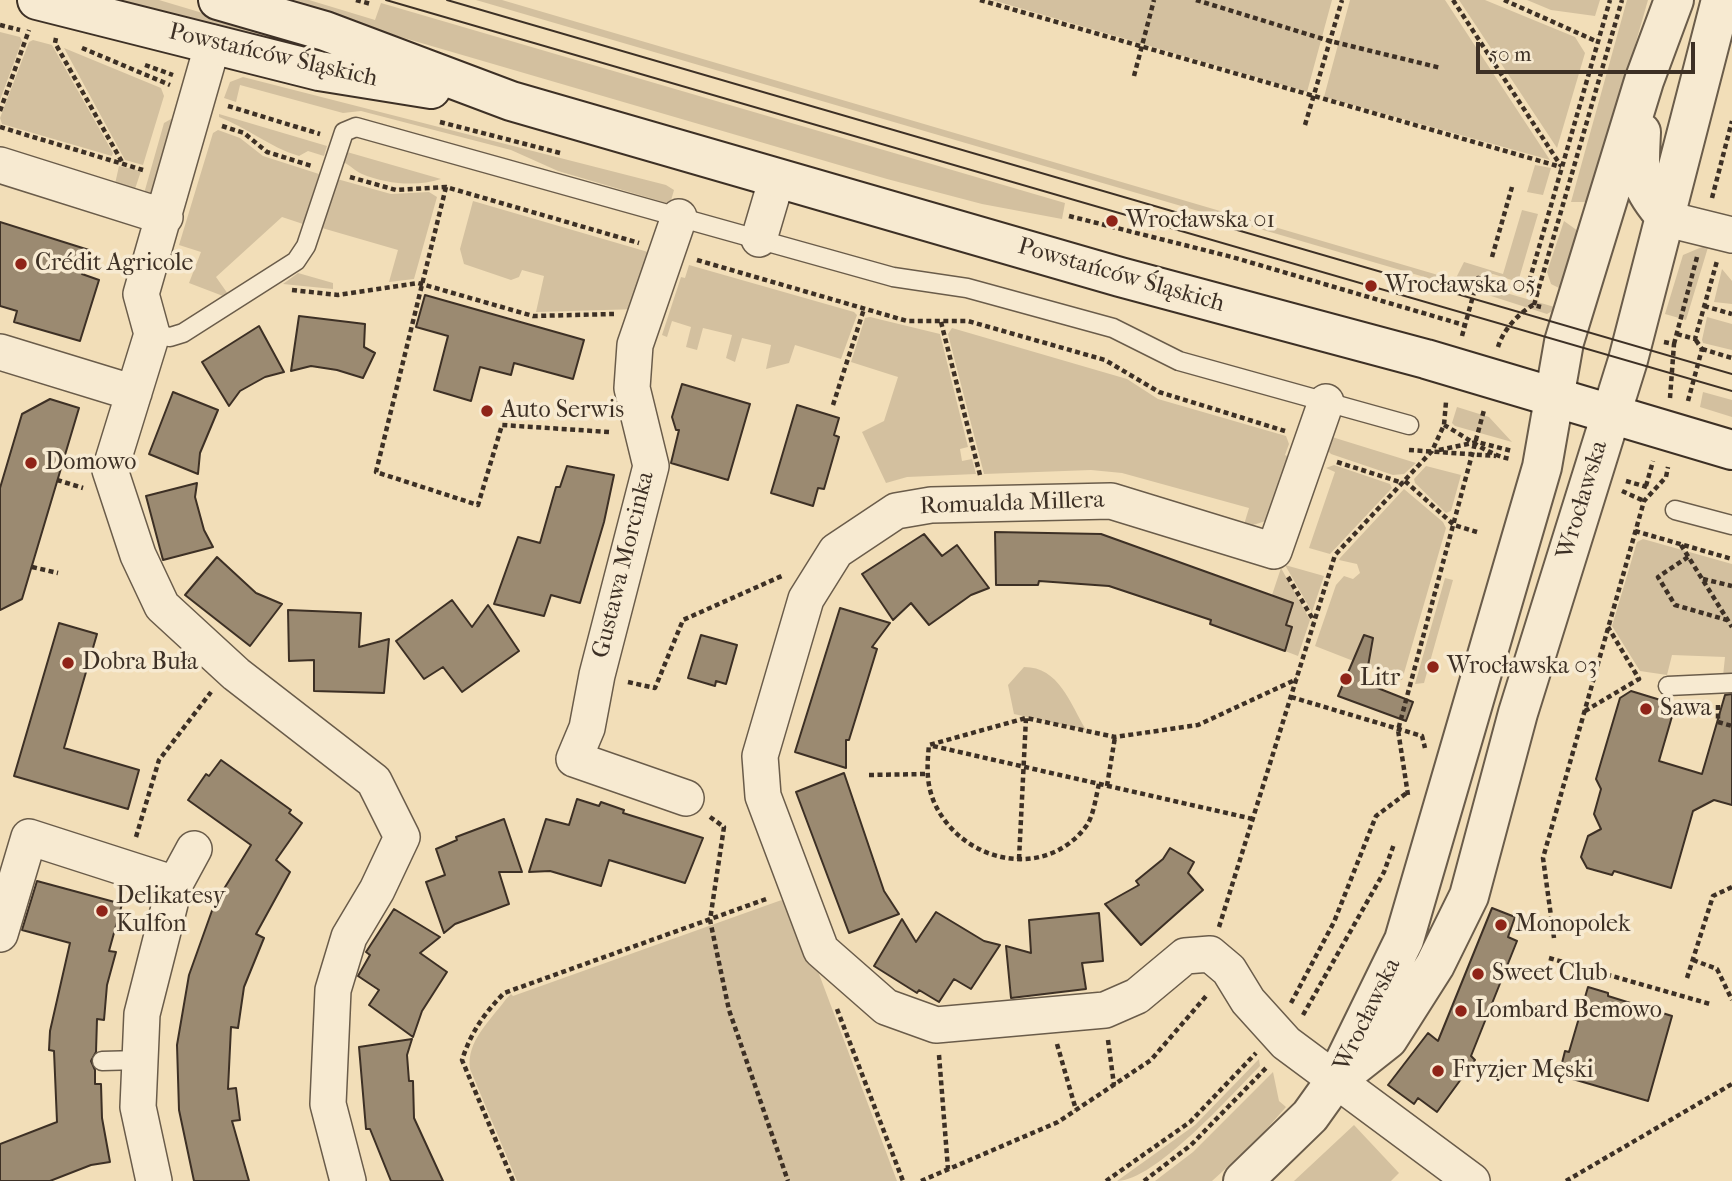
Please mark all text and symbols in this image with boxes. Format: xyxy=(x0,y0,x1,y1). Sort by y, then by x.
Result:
street label: Powstańców Śląskich xyxy=(166,18,380,94)
scale bar xyxy=(1480,28,1699,72)
text: 50 m xyxy=(1489,42,1532,66)
place label: Wrocławska 01 xyxy=(1126,207,1275,235)
marker: Wrocławska 01 xyxy=(1104,213,1120,229)
street label: Powstańców Śląskich xyxy=(1014,233,1228,319)
place label: Crédit Agricole xyxy=(35,250,193,278)
marker: Crédit Agricole xyxy=(13,256,29,272)
place label: Wrocławska 05 xyxy=(1385,272,1536,300)
marker: Wrocławska 05 xyxy=(1363,278,1379,294)
place label: Auto Serwis xyxy=(501,397,624,425)
marker: Auto Serwis xyxy=(479,403,495,419)
street label: Wrocławska xyxy=(1551,437,1615,563)
place label: Domowo xyxy=(45,449,136,477)
marker: Domowo xyxy=(23,455,39,471)
street label: Gustawa Morcinka xyxy=(587,469,661,661)
street label: Romualda Millera xyxy=(919,486,1105,522)
place label: Dobra Buła xyxy=(82,649,198,677)
place label: Wrocławska 03 xyxy=(1447,653,1597,681)
marker: Dobra Buła xyxy=(60,655,76,671)
marker: Wrocławska 03 xyxy=(1425,659,1441,675)
place label: Litr xyxy=(1360,665,1400,693)
marker: Litr xyxy=(1338,671,1354,687)
place label: Sawa xyxy=(1660,695,1712,723)
marker: Sawa xyxy=(1638,701,1654,717)
place label: Delikatesy Kulfon xyxy=(116,883,225,939)
marker: Delikatesy Kulfon xyxy=(94,903,110,919)
place label: Monopolek xyxy=(1515,911,1630,939)
marker: Monopolek xyxy=(1493,917,1509,933)
street label: Wrocławska xyxy=(1328,954,1408,1076)
place label: Sweet Club xyxy=(1492,960,1607,988)
marker: Sweet Club xyxy=(1470,966,1486,982)
place label: Lombard Bemowo xyxy=(1475,997,1662,1025)
marker: Lombard Bemowo xyxy=(1453,1003,1469,1019)
place label: Fryzjer Męski xyxy=(1452,1057,1594,1085)
marker: Fryzjer Męski xyxy=(1430,1063,1446,1079)

